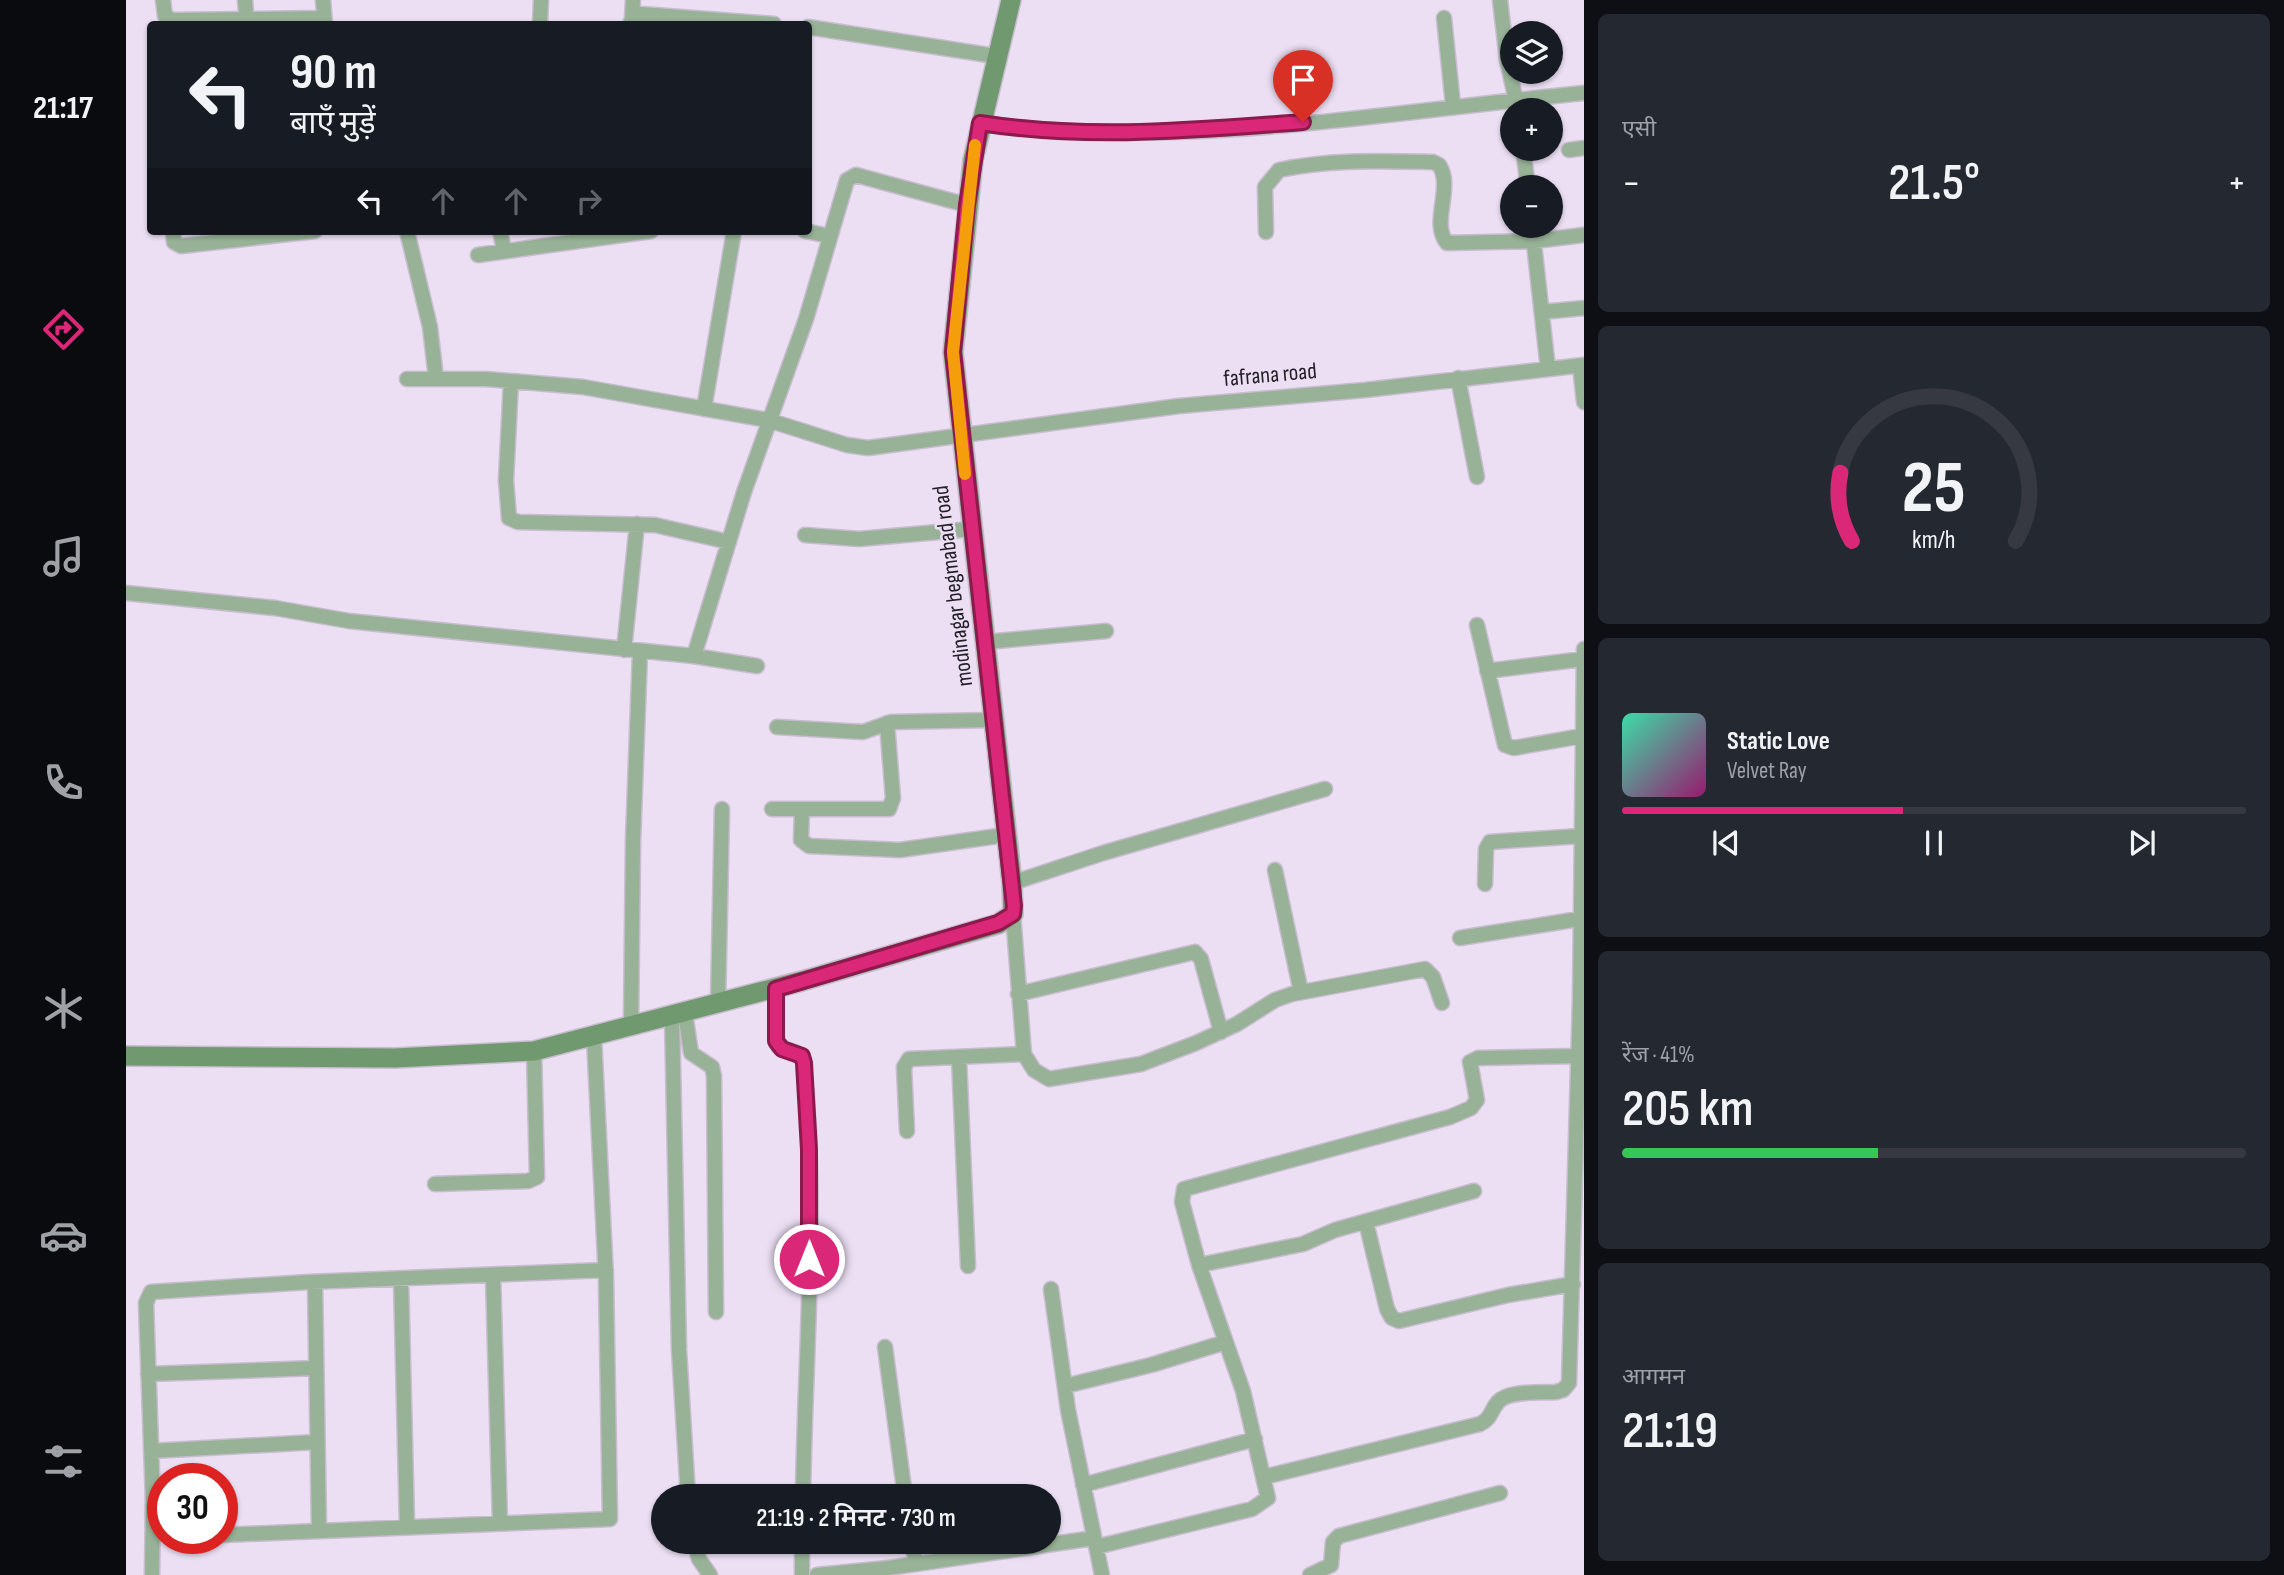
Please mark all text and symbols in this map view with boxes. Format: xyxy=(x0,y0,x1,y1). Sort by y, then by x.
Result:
map controls xyxy=(1500,21,1563,238)
button: layers xyxy=(1500,21,1563,84)
text: 90 m xyxy=(290,44,377,103)
icon: left xyxy=(175,49,266,140)
pin xyxy=(1273,50,1333,122)
icon: arrive xyxy=(1284,61,1322,99)
text: 21:17 xyxy=(33,89,93,128)
button: + xyxy=(1500,98,1563,161)
text: बाएँ मुड़ें xyxy=(290,104,376,143)
text: एसी xyxy=(1622,115,1656,143)
text: 21.5° xyxy=(1888,152,1980,215)
text: − xyxy=(1622,161,1641,206)
text: + xyxy=(2227,161,2246,206)
button: − xyxy=(1500,175,1563,238)
icon: left xyxy=(351,182,389,220)
icon: ahead xyxy=(424,182,462,220)
icon: ahead xyxy=(497,182,535,220)
icon: right xyxy=(570,182,608,220)
icon: directions xyxy=(39,305,88,354)
street label: fafrana road xyxy=(1222,357,1318,393)
text: 25 xyxy=(1902,446,1966,534)
street label: modinagar begmabad road xyxy=(927,484,979,688)
text: km/h xyxy=(1912,525,1956,556)
icon: music xyxy=(39,532,88,581)
text: Static Love xyxy=(1727,726,1830,757)
text: Velvet Ray xyxy=(1727,757,1807,785)
icon: phone xyxy=(39,758,88,807)
icon: previous xyxy=(1707,824,1745,862)
icon: pause xyxy=(1915,824,1953,862)
icon: next xyxy=(2123,824,2161,862)
icon: climate xyxy=(39,984,88,1033)
text: रेंज · 41% xyxy=(1622,1041,1695,1069)
text: 205 km xyxy=(1622,1078,1754,1141)
icon: car xyxy=(39,1211,88,1260)
position arrow xyxy=(772,1222,846,1296)
text: आगमन xyxy=(1622,1363,1685,1391)
text: 21:19 xyxy=(1622,1400,1718,1463)
icon: filters xyxy=(39,1437,88,1486)
speed limit sign: 30 xyxy=(147,1463,238,1554)
text: 21:19 · 2 मिनट · 730 m xyxy=(756,1503,956,1534)

